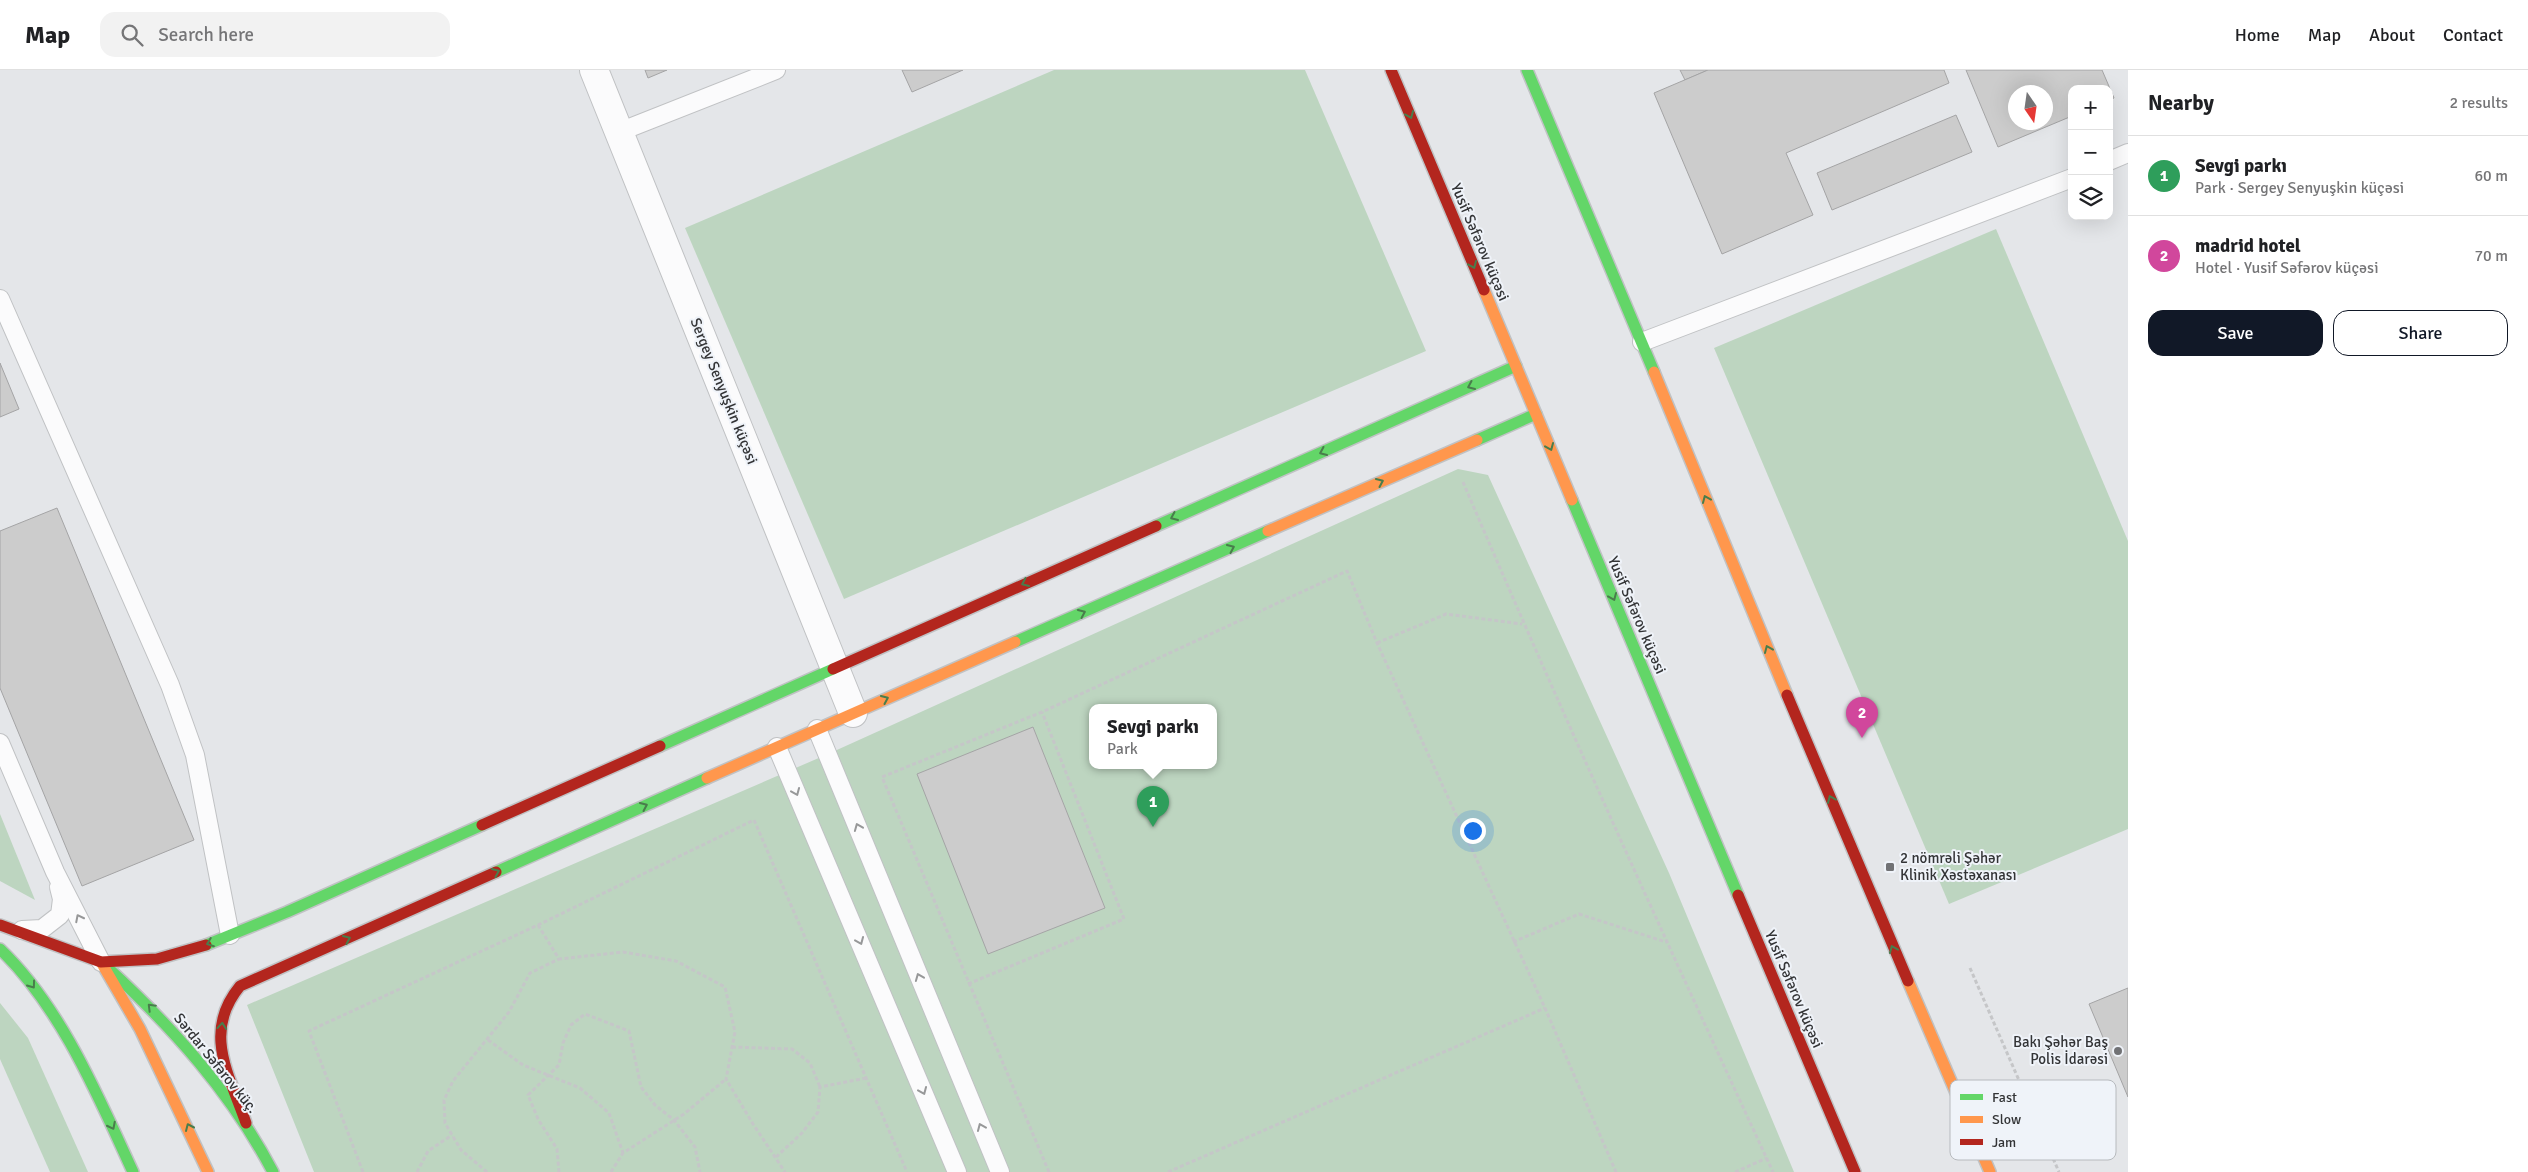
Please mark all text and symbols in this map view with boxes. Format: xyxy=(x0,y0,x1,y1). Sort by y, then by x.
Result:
search box xyxy=(100,12,450,57)
text: Map xyxy=(25,20,70,50)
icon: search xyxy=(118,21,146,49)
text: Search here xyxy=(158,23,254,47)
text: Home xyxy=(2235,24,2280,46)
text: Map xyxy=(2308,24,2341,46)
text: About xyxy=(2369,24,2415,46)
text: Contact xyxy=(2443,24,2503,46)
north arrow xyxy=(2008,85,2053,130)
map controls xyxy=(2068,85,2113,220)
button: + xyxy=(2068,85,2113,130)
text: Nearby xyxy=(2148,90,2214,116)
text: 2 results xyxy=(2449,93,2508,113)
one-way arrow xyxy=(1404,110,1415,119)
button: − xyxy=(2068,130,2113,175)
text: Sevgi parkı xyxy=(2195,154,2287,178)
text: 1 xyxy=(2160,166,2168,186)
text: 60 m xyxy=(2474,166,2508,186)
button: layers xyxy=(2068,175,2113,220)
text: Park · Sergey Senyuşkin küçəsi xyxy=(2195,178,2404,198)
street label: Yusif Səfərov küçəsi xyxy=(1447,180,1513,304)
text: madrid hotel xyxy=(2195,234,2301,258)
text: 2 xyxy=(2160,246,2168,266)
text: 70 m xyxy=(2474,246,2508,266)
text: Hotel · Yusif Səfərov küçəsi xyxy=(2195,258,2378,278)
one-way arrow xyxy=(1467,260,1478,269)
button: Save xyxy=(2148,310,2323,356)
button: Share xyxy=(2333,310,2508,356)
street label: Sergey Senyuşkin küçəsi xyxy=(686,315,762,467)
one-way arrow xyxy=(1467,380,1476,390)
one-way arrow xyxy=(1543,442,1554,451)
one-way arrow xyxy=(1319,445,1328,456)
one-way arrow xyxy=(1375,478,1384,489)
one-way arrow xyxy=(1701,495,1712,504)
one-way arrow xyxy=(1170,511,1179,522)
one-way arrow xyxy=(1226,543,1235,554)
street label: Yusif Səfərov küçəsi xyxy=(1604,553,1670,677)
one-way arrow xyxy=(1021,577,1030,587)
one-way arrow xyxy=(1606,592,1617,601)
one-way arrow xyxy=(1077,608,1086,619)
one-way arrow xyxy=(1764,645,1775,654)
one-way arrow xyxy=(880,694,889,705)
pin: 2 xyxy=(1846,697,1878,738)
popup xyxy=(1089,704,1217,769)
text: Sevgi parkı xyxy=(1107,715,1199,739)
text: Park xyxy=(1107,739,1138,759)
pin: 1 xyxy=(1137,786,1169,827)
one-way arrow xyxy=(790,787,801,796)
one-way arrow xyxy=(1826,795,1837,804)
one-way arrow xyxy=(639,802,648,813)
your location xyxy=(1460,818,1486,844)
one-way arrow xyxy=(853,823,864,832)
place label: 2 nömrəli Şəhər Klinik Xəstəxanası xyxy=(1900,849,2017,884)
marker: 2 nömrəli Şəhər Klinik Xəstəxanası xyxy=(1884,861,1896,873)
one-way arrow xyxy=(491,868,500,879)
one-way arrow xyxy=(75,915,85,924)
street label: Yusif Səfərov küçəsi xyxy=(1761,927,1827,1051)
one-way arrow xyxy=(342,934,351,945)
one-way arrow xyxy=(853,936,864,945)
one-way arrow xyxy=(206,937,215,947)
one-way arrow xyxy=(1889,945,1899,954)
one-way arrow xyxy=(915,973,925,982)
one-way arrow xyxy=(26,979,35,989)
one-way arrow xyxy=(147,1004,156,1013)
street label: Sərdar Səfərov küç. xyxy=(170,1009,262,1117)
one-way arrow xyxy=(216,1021,227,1029)
place label: Bakı Şəhər Baş Polis İdarəsi xyxy=(2013,1033,2108,1068)
marker: Bakı Şəhər Baş Polis İdarəsi xyxy=(2112,1045,2124,1057)
legend xyxy=(1950,1080,2116,1160)
one-way arrow xyxy=(916,1086,927,1095)
text: Fast xyxy=(1992,1089,2017,1106)
text: Slow xyxy=(1992,1111,2021,1128)
one-way arrow xyxy=(106,1121,116,1130)
one-way arrow xyxy=(184,1123,195,1132)
one-way arrow xyxy=(977,1123,988,1132)
text: Jam xyxy=(1992,1134,2016,1151)

